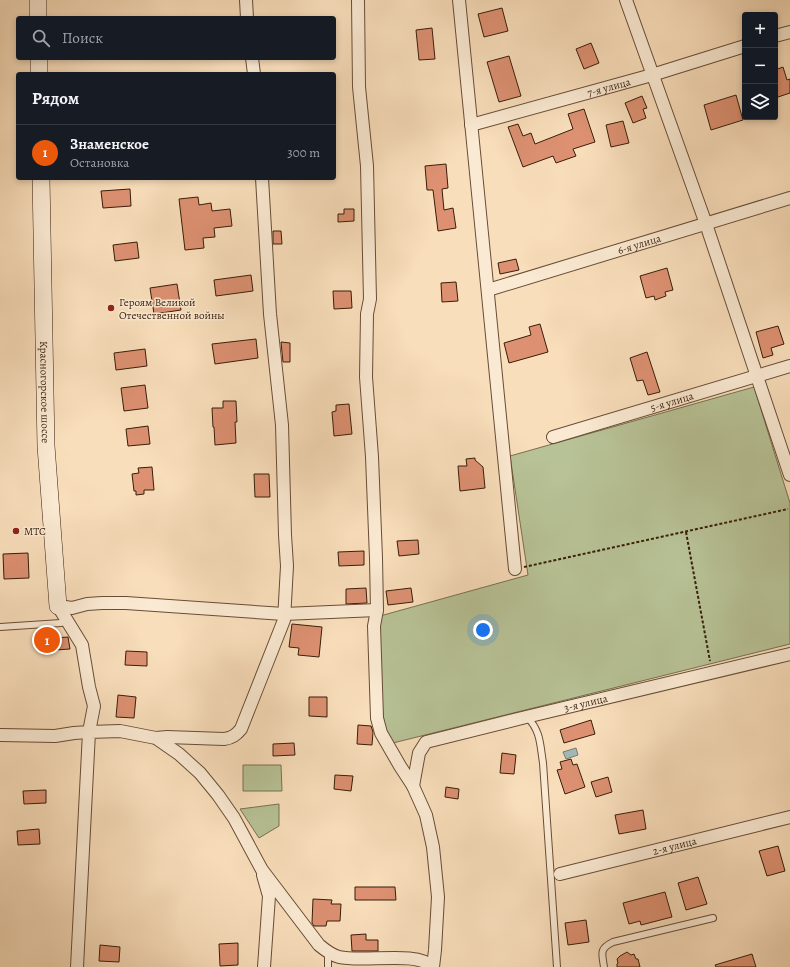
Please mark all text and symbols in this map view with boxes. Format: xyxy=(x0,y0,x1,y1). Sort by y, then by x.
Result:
map controls xyxy=(742,12,778,120)
button: + xyxy=(742,12,778,48)
search box xyxy=(16,16,336,60)
icon: search xyxy=(30,27,52,49)
text: Поиск xyxy=(62,28,103,48)
button: − xyxy=(742,48,778,84)
street label: 7-я улица xyxy=(586,74,633,101)
button: layers xyxy=(742,84,778,120)
text: Рядом xyxy=(32,87,79,110)
text: Знаменское xyxy=(70,134,149,154)
text: 1 xyxy=(43,144,47,161)
text: 300 m xyxy=(287,144,320,161)
text: Остановка xyxy=(70,154,129,171)
street label: 6-я улица xyxy=(616,230,664,258)
place label: Героям Великой Отечественной войны xyxy=(119,295,225,323)
marker: Героям Великой Отечественной войны xyxy=(106,303,116,313)
street label: Красногорское шоссе xyxy=(36,341,53,443)
street label: 5-я улица xyxy=(649,388,696,415)
place label: МТС xyxy=(24,524,46,539)
marker: МТС xyxy=(11,526,21,536)
your location xyxy=(473,620,493,640)
pin: 1 xyxy=(34,625,60,655)
street label: 3-я улица xyxy=(563,691,610,716)
street label: 2-я улица xyxy=(651,833,699,859)

